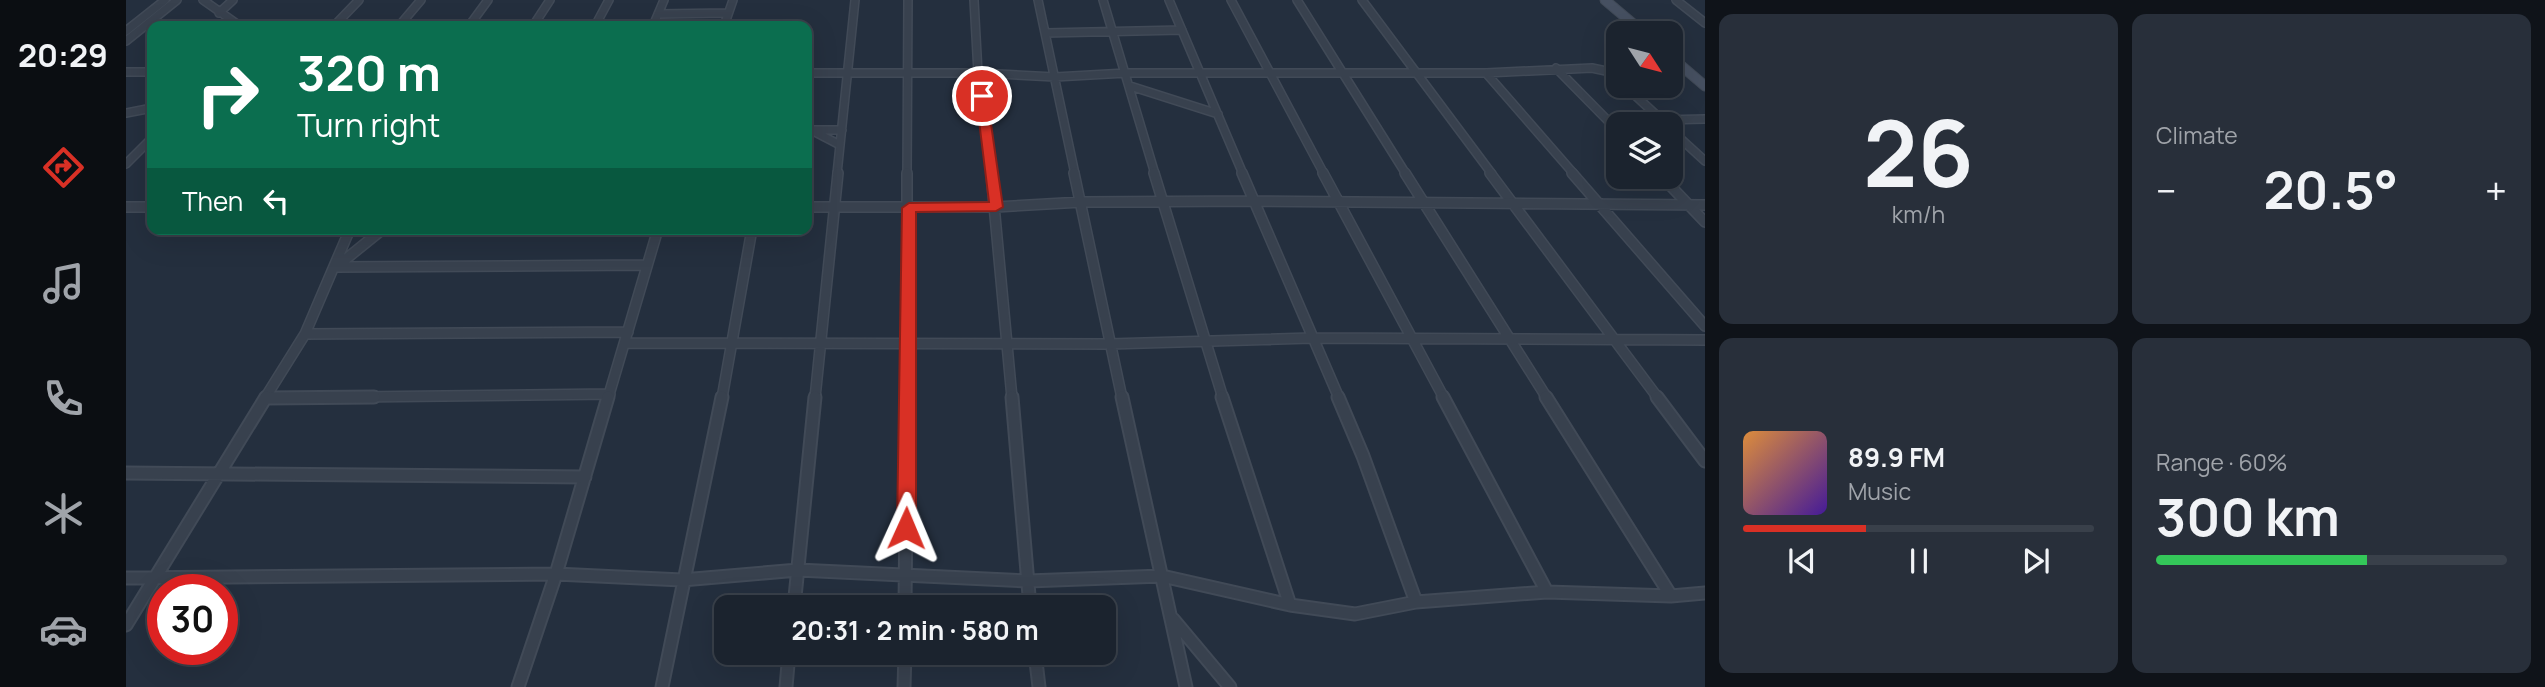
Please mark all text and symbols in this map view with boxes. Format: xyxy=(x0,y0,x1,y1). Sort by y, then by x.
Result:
north arrow xyxy=(1606,21,1684,98)
map controls xyxy=(1606,21,1683,189)
text: 20:29 xyxy=(18,33,108,77)
text: 320 m xyxy=(297,39,441,106)
icon: right xyxy=(182,49,273,140)
pin xyxy=(952,66,1012,126)
icon: arrive xyxy=(963,77,1001,115)
text: 26 xyxy=(1863,90,1974,214)
text: Turn right xyxy=(297,103,440,147)
button: layers xyxy=(1606,112,1683,189)
text: Climate xyxy=(2156,119,2238,151)
icon: directions xyxy=(39,143,88,192)
text: 20.5° xyxy=(2263,154,2398,225)
text: − xyxy=(2156,164,2177,216)
text: + xyxy=(2485,164,2507,216)
icon: left xyxy=(257,182,295,220)
text: Then xyxy=(182,183,243,219)
text: km/h xyxy=(1892,198,1945,230)
icon: music xyxy=(39,259,88,308)
icon: phone xyxy=(39,374,88,423)
text: 89.9 FM xyxy=(1848,439,1945,475)
text: Range · 60% xyxy=(2156,446,2287,478)
text: Music xyxy=(1848,475,1911,507)
text: 300 km xyxy=(2156,481,2340,552)
icon: climate xyxy=(39,489,88,538)
position arrow xyxy=(869,491,943,565)
icon: previous xyxy=(1783,542,1821,580)
icon: pause xyxy=(1900,542,1938,580)
icon: next xyxy=(2017,542,2055,580)
speed limit sign: 30 xyxy=(147,574,238,665)
icon: car xyxy=(39,605,88,654)
text: 20:31 · 2 min · 580 m xyxy=(791,612,1039,648)

